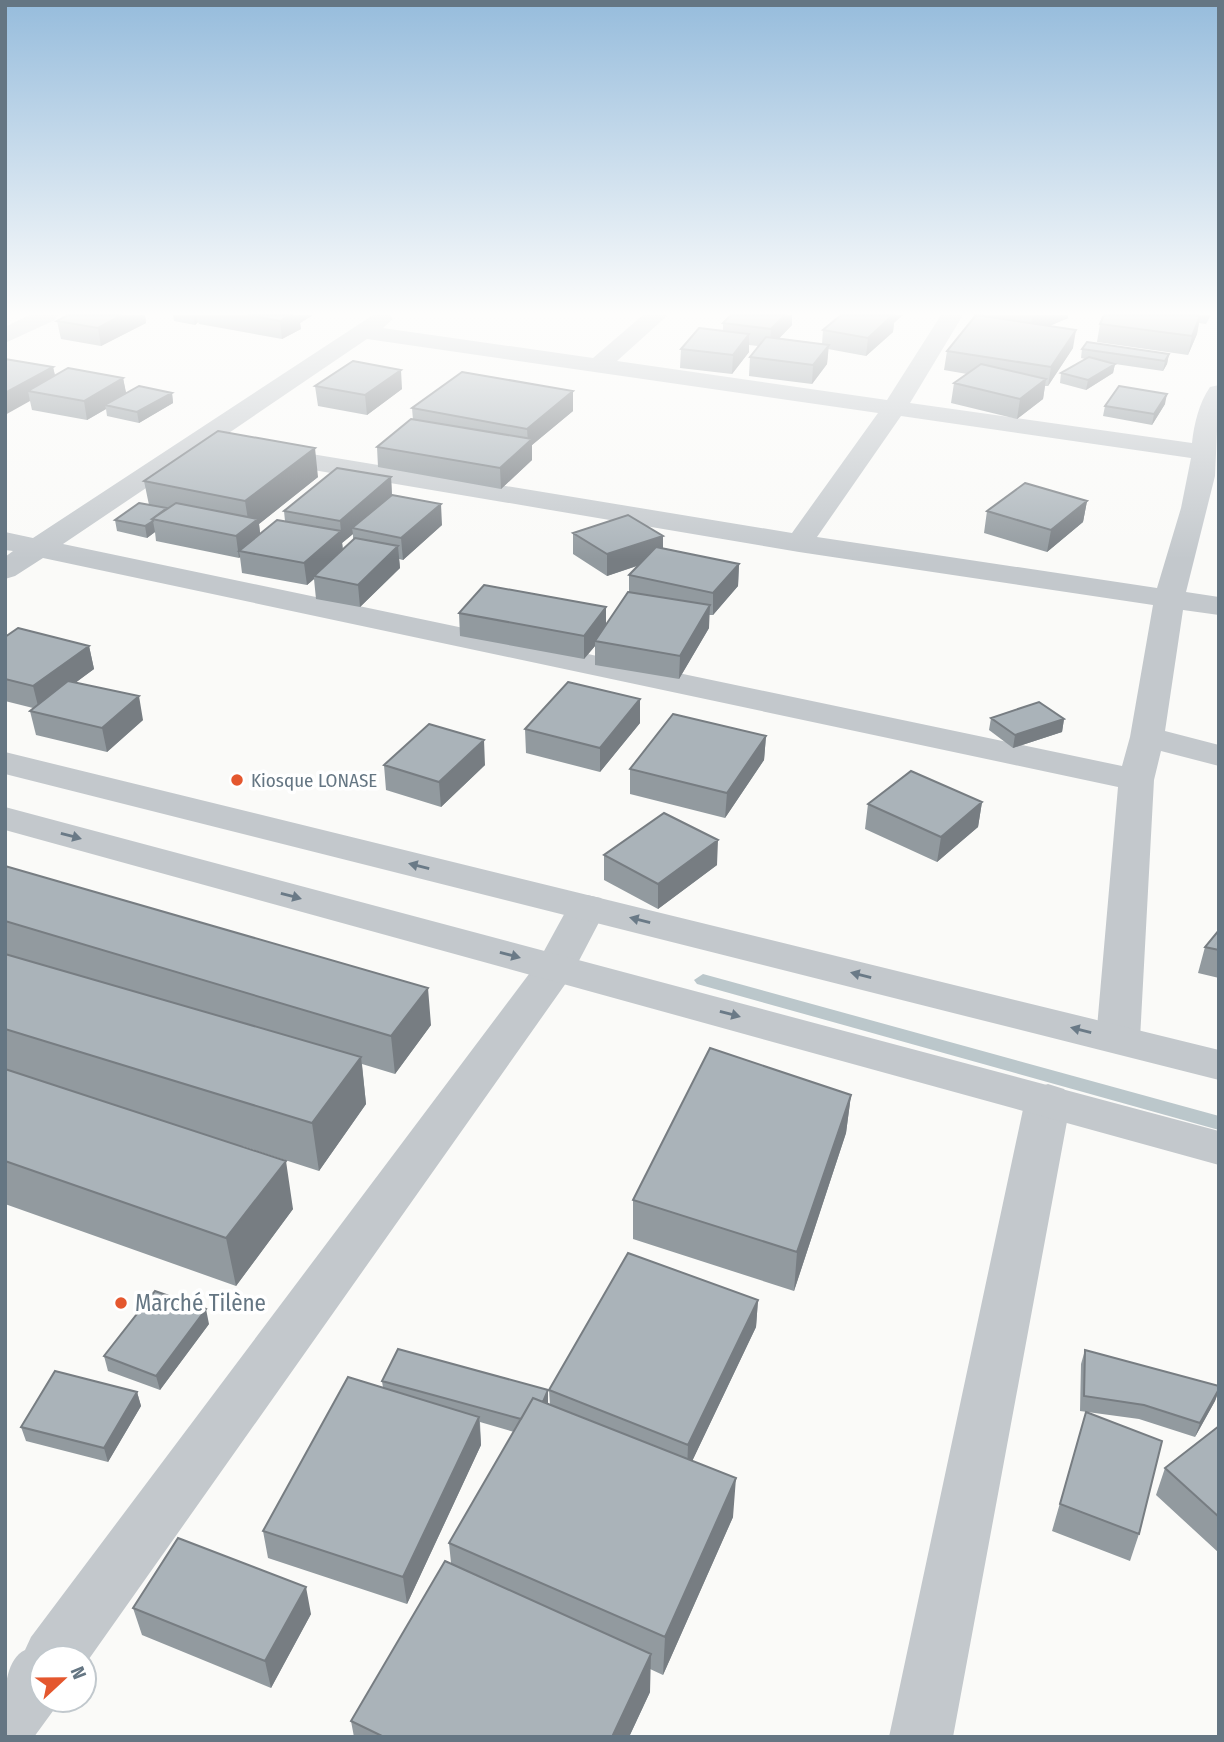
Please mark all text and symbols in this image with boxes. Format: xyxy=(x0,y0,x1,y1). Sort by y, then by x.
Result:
place label: Kiosque LONASE xyxy=(251,769,377,792)
marker: Kiosque LONASE xyxy=(229,772,245,788)
one-way arrow xyxy=(60,831,82,842)
one-way arrow xyxy=(408,860,430,871)
one-way arrow xyxy=(281,891,302,901)
one-way arrow xyxy=(629,914,651,925)
one-way arrow xyxy=(500,950,522,961)
one-way arrow xyxy=(849,969,871,980)
one-way arrow xyxy=(720,1010,741,1020)
one-way arrow xyxy=(1070,1024,1092,1035)
place label: Marché Tilène xyxy=(135,1289,266,1317)
marker: Marché Tilène xyxy=(113,1295,129,1311)
north arrow xyxy=(28,1644,98,1714)
text: N xyxy=(66,1663,91,1682)

